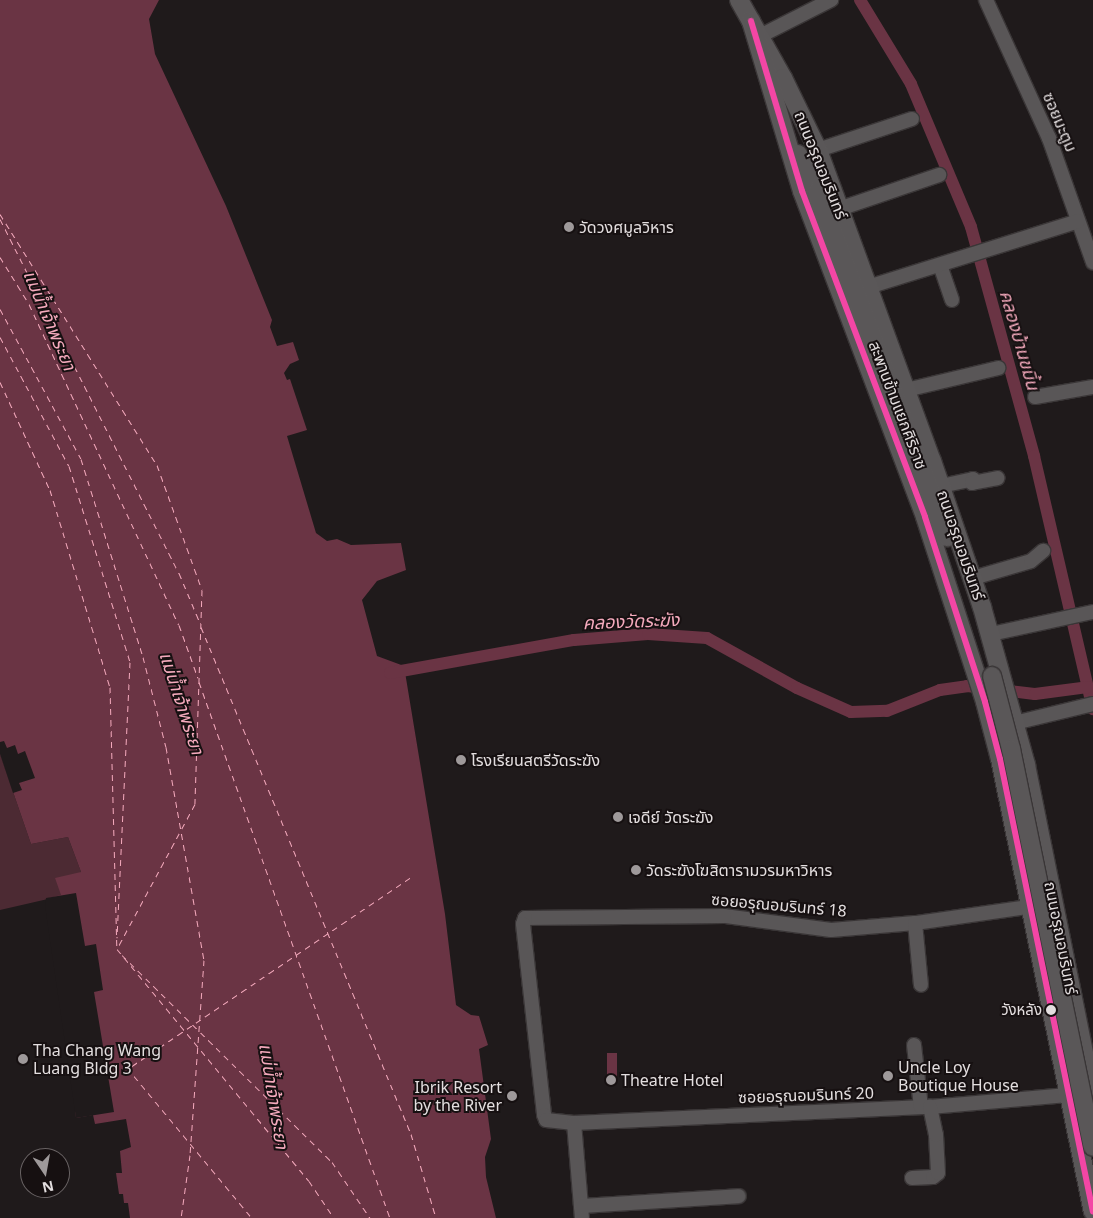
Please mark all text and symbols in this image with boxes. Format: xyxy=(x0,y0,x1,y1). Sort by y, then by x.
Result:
street label: ซอยมะตูม xyxy=(1039,89,1081,155)
street label: ถนนอรุณอมรินทร์ xyxy=(791,108,851,222)
place label: วัดวงศมูลวิหาร xyxy=(579,217,674,237)
marker: วัดวงศมูลวิหาร xyxy=(563,221,575,233)
water label: แม่น้ำเจ้าพระยา xyxy=(19,267,81,373)
water label: คลองบ้านขมิ้น xyxy=(995,288,1045,392)
street label: สะพานข้ามแยกศิริราช xyxy=(865,338,931,472)
street label: ถนนอรุณอมรินทร์ xyxy=(933,488,989,602)
water label: คลองวัดระฆัง xyxy=(582,609,680,633)
water label: แม่น้ำเจ้าพระยา xyxy=(155,649,209,757)
place label: โรงเรียนสตรีวัดระฆัง xyxy=(471,750,600,770)
marker: โรงเรียนสตรีวัดระฆัง xyxy=(455,754,467,766)
place label: เจดีย์ วัดระฆัง xyxy=(628,807,713,827)
marker: เจดีย์ วัดระฆัง xyxy=(612,811,624,823)
place label: วัดระฆังโฆสิตารามวรมหาวิหาร xyxy=(646,860,832,880)
marker: วัดระฆังโฆสิตารามวรมหาวิหาร xyxy=(630,864,642,876)
street label: ถนนอรุณอมรินทร์ xyxy=(1041,880,1081,996)
street label: ซอยอรุณอมรินทร์ 18 xyxy=(711,890,847,920)
place label: วังหลัง xyxy=(1001,1001,1042,1019)
marker: วังหลัง xyxy=(1046,1005,1056,1015)
place label: Tha Chang Wang Luang Bldg 3 xyxy=(33,1040,161,1078)
water label: แม่น้ำเจ้าพระยา xyxy=(255,1042,293,1150)
marker: Tha Chang Wang Luang Bldg 3 xyxy=(17,1053,29,1065)
place label: Uncle Loy Boutique House xyxy=(898,1057,1019,1095)
place label: Theatre Hotel xyxy=(621,1070,723,1090)
marker: Uncle Loy Boutique House xyxy=(882,1070,894,1082)
marker: Theatre Hotel xyxy=(605,1074,617,1086)
place label: Ibrik Resort by the River xyxy=(413,1077,502,1115)
street label: ซอยอรุณอมรินทร์ 20 xyxy=(738,1083,874,1107)
marker: Ibrik Resort by the River xyxy=(506,1090,518,1102)
north arrow xyxy=(20,1148,70,1198)
text: N xyxy=(40,1177,56,1198)

